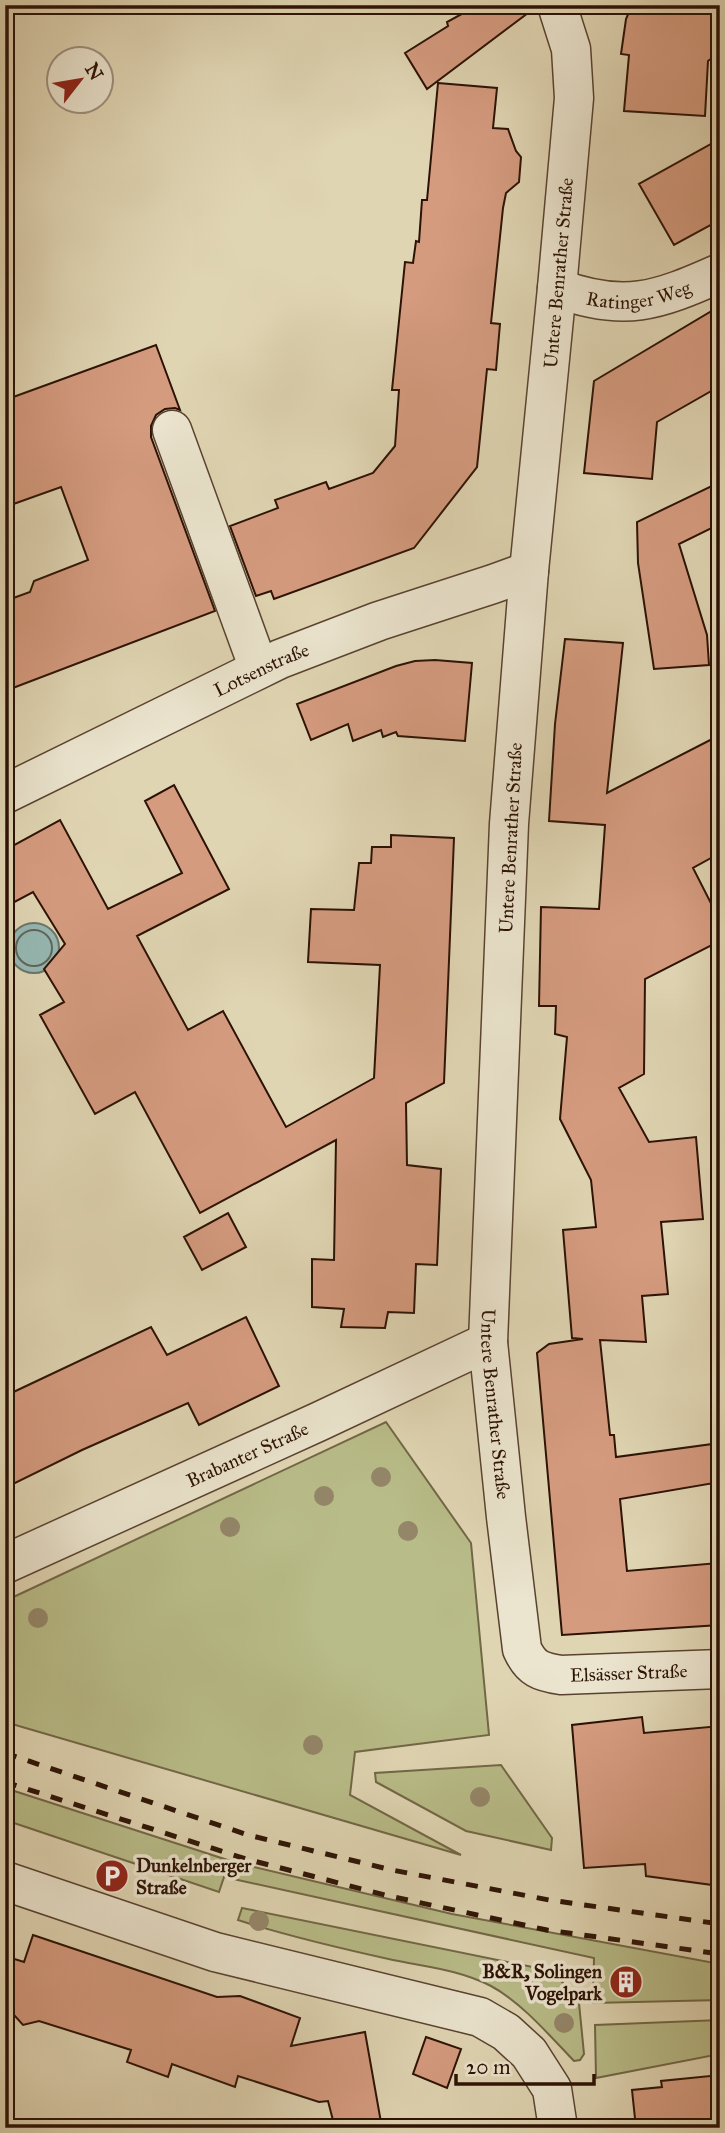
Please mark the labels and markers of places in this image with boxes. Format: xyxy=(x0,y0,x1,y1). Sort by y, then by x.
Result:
place label: Dunkelnberger Straße xyxy=(136,1854,252,1899)
parking icon: Dunkelnberger Straße xyxy=(93,1857,131,1895)
place label: B&R, Solingen Vogelpark xyxy=(482,1960,603,2006)
building icon: B&R, Solingen Vogelpark xyxy=(607,1963,645,2001)

